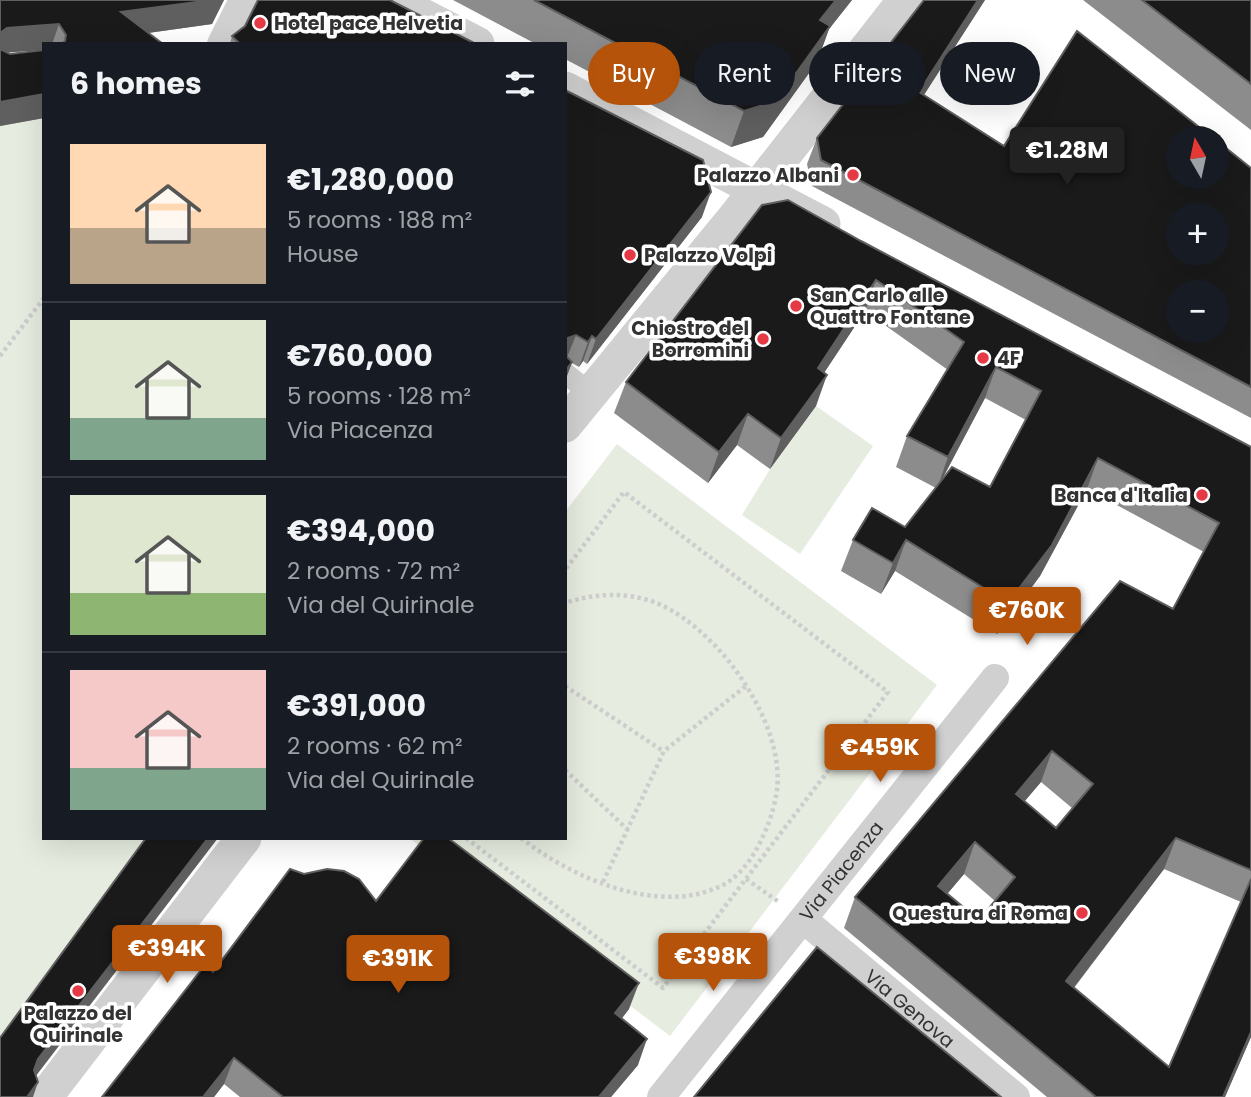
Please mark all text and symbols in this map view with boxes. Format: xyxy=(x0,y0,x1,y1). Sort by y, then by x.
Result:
place label: Hotel pace Helvetia xyxy=(274,10,463,37)
marker: Hotel pace Helvetia xyxy=(252,15,268,31)
chip: Buy xyxy=(588,42,680,105)
chip: Rent xyxy=(694,42,795,105)
chip: Filters xyxy=(809,42,926,105)
chip: New xyxy=(940,42,1040,105)
text: 6 homes xyxy=(70,62,202,105)
icon: filters xyxy=(501,65,539,103)
north arrow xyxy=(1166,126,1228,189)
map controls xyxy=(1166,126,1229,343)
pin: €1.28M xyxy=(1010,128,1124,187)
text: €1.28M xyxy=(1026,134,1108,166)
text: €1,280,000 xyxy=(287,158,454,201)
place label: Palazzo Albani xyxy=(697,162,839,189)
marker: Palazzo Albani xyxy=(845,167,861,183)
icon: home xyxy=(126,172,210,256)
button: + xyxy=(1166,203,1229,266)
text: 5 rooms · 188 m² xyxy=(287,204,472,236)
text: House xyxy=(287,238,359,270)
place label: Palazzo Volpi xyxy=(644,242,772,269)
marker: Palazzo Volpi xyxy=(622,247,638,263)
button: − xyxy=(1166,280,1229,343)
place label: San Carlo alle Quattro Fontane xyxy=(810,282,971,331)
marker: San Carlo alle Quattro Fontane xyxy=(788,298,804,314)
place label: Chiostro del Borromini xyxy=(631,315,749,364)
marker: Chiostro del Borromini xyxy=(755,331,771,347)
text: €760,000 xyxy=(287,334,433,377)
place label: 4F xyxy=(997,345,1020,372)
icon: home xyxy=(126,348,210,432)
marker: 4F xyxy=(975,350,991,366)
text: 5 rooms · 128 m² xyxy=(287,380,471,412)
text: Via Piacenza xyxy=(287,414,433,446)
place label: Banca d'Italia xyxy=(1054,482,1188,509)
marker: Banca d'Italia xyxy=(1194,487,1210,503)
text: €394,000 xyxy=(287,509,435,552)
icon: home xyxy=(126,523,210,607)
text: 2 rooms · 72 m² xyxy=(287,555,460,587)
pin: €760K xyxy=(978,588,1076,647)
text: Via del Quirinale xyxy=(287,589,474,621)
text: €760K xyxy=(989,594,1065,626)
text: €391,000 xyxy=(287,684,426,727)
icon: home xyxy=(126,698,210,782)
pin: €459K xyxy=(831,724,929,784)
text: 2 rooms · 62 m² xyxy=(287,730,463,762)
text: €459K xyxy=(840,731,920,763)
text: Via del Quirinale xyxy=(287,764,474,796)
street label: Via Piacenza xyxy=(793,815,889,927)
place label: Questura di Roma xyxy=(892,900,1068,927)
marker: Questura di Roma xyxy=(1074,905,1090,921)
pin: €394K xyxy=(118,926,216,985)
text: €394K xyxy=(128,932,206,964)
pin: €398K xyxy=(664,934,762,993)
pin: €391K xyxy=(349,936,447,995)
text: €398K xyxy=(674,940,752,972)
text: €391K xyxy=(362,942,434,974)
street label: Via Genova xyxy=(859,963,961,1054)
marker: Palazzo del Quirinale xyxy=(70,983,86,999)
place label: Palazzo del Quirinale xyxy=(24,1000,132,1049)

